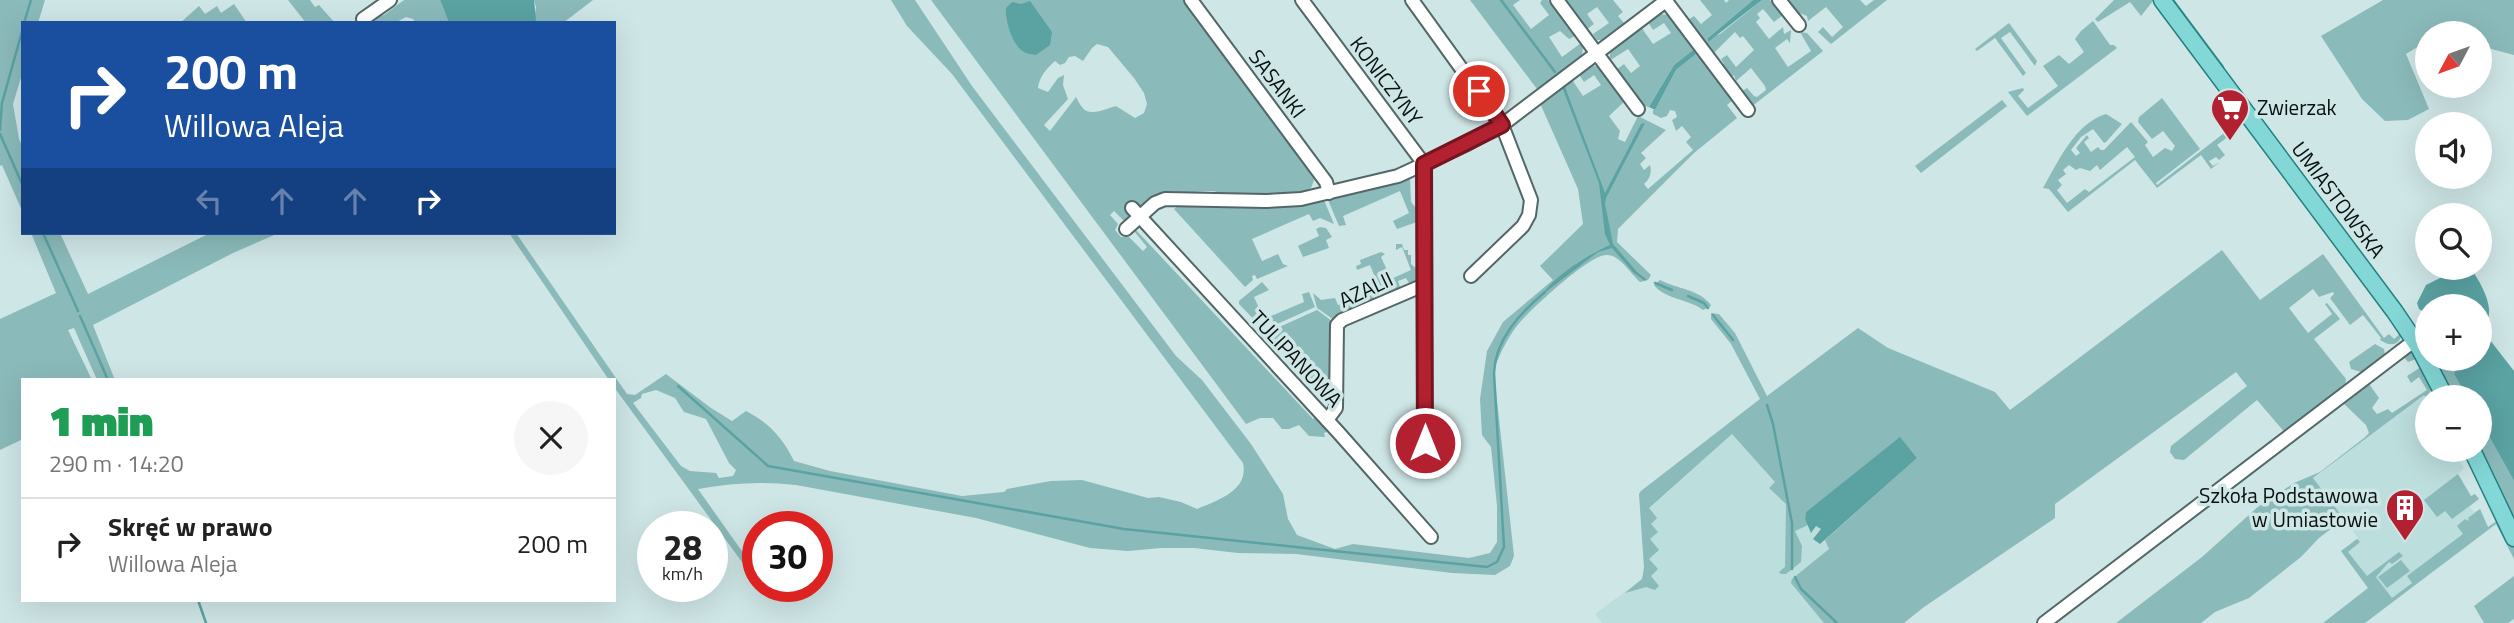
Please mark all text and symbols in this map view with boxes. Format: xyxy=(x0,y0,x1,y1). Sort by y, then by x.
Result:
north arrow xyxy=(2415,21,2492,98)
map controls xyxy=(2415,21,2492,462)
street label: KONICZYNY xyxy=(1343,29,1431,132)
text: 200 m xyxy=(164,33,298,108)
street label: SASANKI xyxy=(1241,42,1314,124)
icon: right xyxy=(49,49,140,140)
pin xyxy=(1449,61,1509,121)
icon: arrive xyxy=(1460,72,1498,110)
supermarket icon: Zwierzak xyxy=(2209,87,2251,142)
place label: Zwierzak xyxy=(2257,91,2337,123)
text: Willowa Aleja xyxy=(164,101,344,149)
button: sound xyxy=(2415,112,2492,189)
street label: UMIASTOWSKA xyxy=(2284,134,2394,265)
icon: left xyxy=(190,182,228,220)
icon: ahead xyxy=(263,182,301,220)
icon: ahead xyxy=(336,182,374,220)
icon: right xyxy=(409,182,447,220)
button: search xyxy=(2415,203,2492,280)
street label: AZALII xyxy=(1333,263,1398,316)
button: + xyxy=(2415,294,2492,371)
street label: TULIPANOWA xyxy=(1243,303,1351,414)
button: − xyxy=(2415,385,2492,462)
text: 1 min xyxy=(49,388,153,452)
button: close xyxy=(514,401,588,475)
position arrow xyxy=(1388,406,1462,480)
text: 290 m · 14:20 xyxy=(49,446,184,481)
place label: Szkoła Podstawowa w Umiastowie xyxy=(2199,479,2378,535)
building icon: Szkoła Podstawowa w Umiastowie xyxy=(2384,487,2426,542)
text: Skręć w prawo xyxy=(108,507,273,546)
speed limit sign: 30 xyxy=(742,511,833,602)
text: 28 xyxy=(663,520,702,574)
text: 200 m xyxy=(517,524,588,563)
icon: right xyxy=(49,525,87,563)
text: Willowa Aleja xyxy=(108,546,237,581)
text: km/h xyxy=(662,560,703,587)

